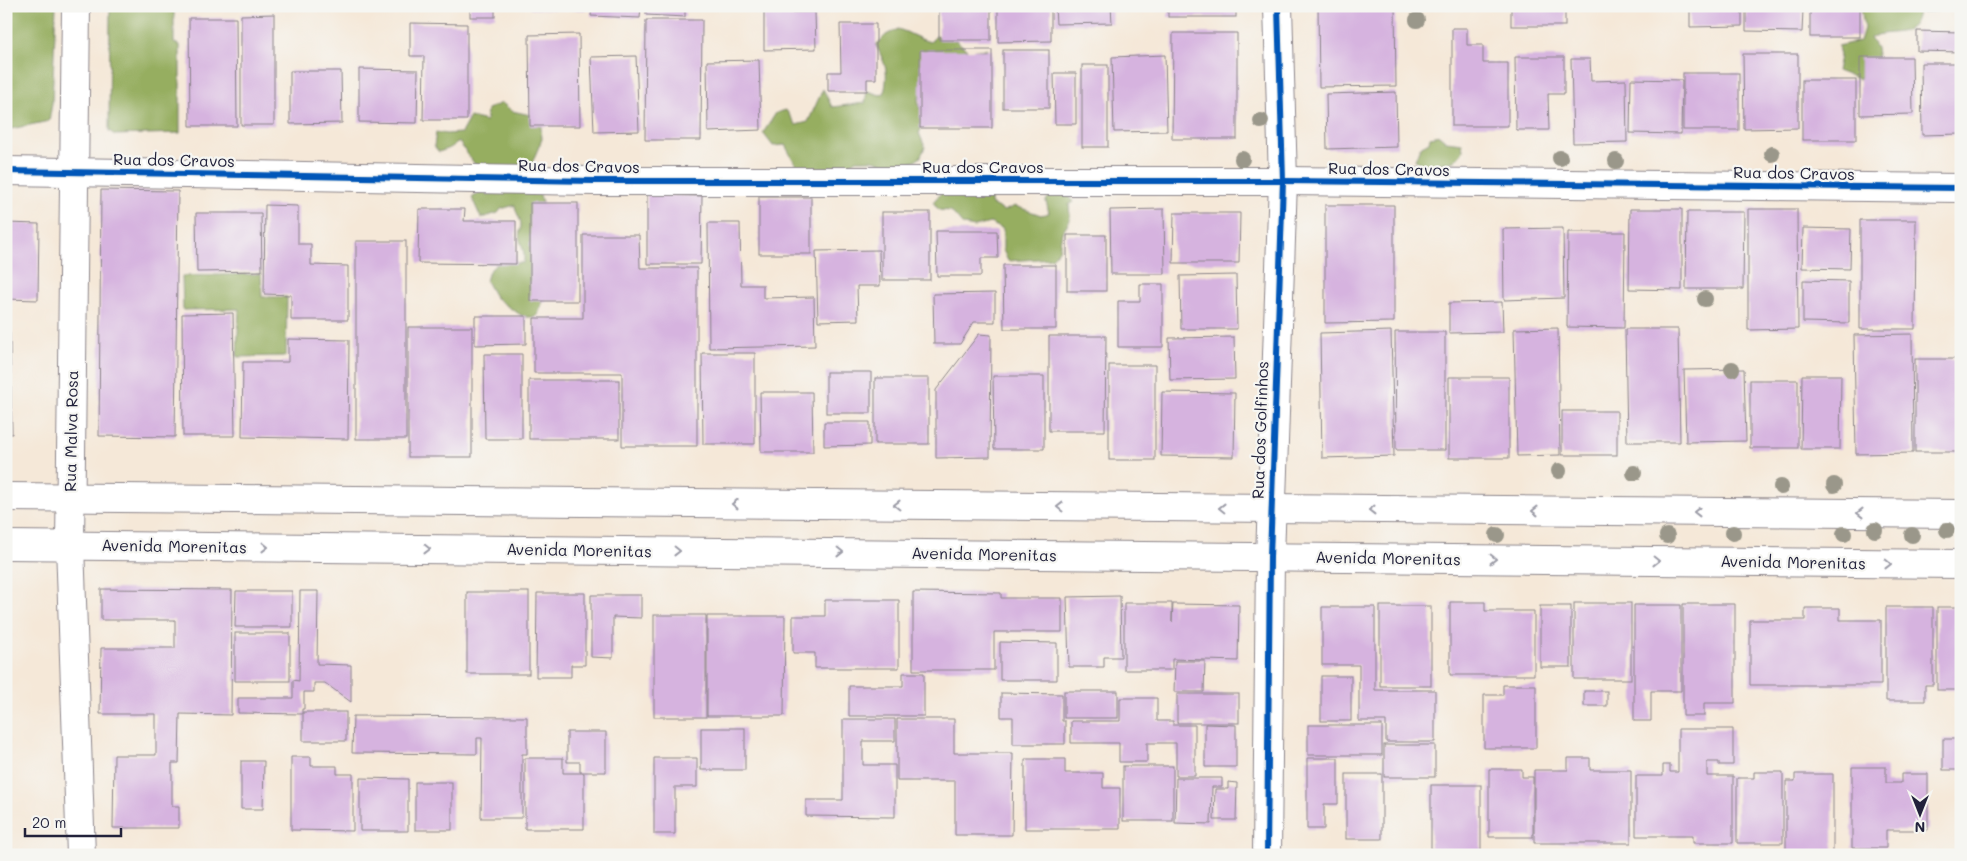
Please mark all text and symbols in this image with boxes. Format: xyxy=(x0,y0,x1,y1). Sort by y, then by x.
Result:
street label: Rua dos Cravos xyxy=(113,148,235,171)
street label: Rua dos Cravos xyxy=(518,154,640,177)
street label: Rua dos Cravos xyxy=(922,156,1044,177)
street label: Rua dos Cravos xyxy=(1328,157,1450,180)
street label: Rua dos Cravos xyxy=(1733,161,1855,184)
street label: Rua dos Golfinhos xyxy=(1247,361,1272,499)
street label: Rua Malva Rosa xyxy=(59,370,82,492)
one-way arrow xyxy=(731,499,738,509)
one-way arrow xyxy=(893,500,901,510)
one-way arrow xyxy=(1056,502,1064,512)
one-way arrow xyxy=(1218,503,1226,513)
one-way arrow xyxy=(1368,505,1376,515)
one-way arrow xyxy=(1530,506,1538,516)
one-way arrow xyxy=(1693,507,1700,517)
one-way arrow xyxy=(1855,508,1863,518)
street label: Avenida Morenitas xyxy=(101,534,247,557)
street label: Avenida Morenitas xyxy=(506,538,652,561)
one-way arrow xyxy=(262,542,269,552)
street label: Avenida Morenitas xyxy=(911,542,1057,565)
one-way arrow xyxy=(424,544,432,554)
one-way arrow xyxy=(674,546,682,556)
street label: Avenida Morenitas xyxy=(1315,546,1461,569)
one-way arrow xyxy=(836,547,844,558)
street label: Avenida Morenitas xyxy=(1720,550,1866,573)
one-way arrow xyxy=(1490,554,1498,564)
one-way arrow xyxy=(1652,556,1660,566)
one-way arrow xyxy=(1885,558,1893,569)
north arrow xyxy=(1894,788,1944,838)
scale bar xyxy=(25,806,121,838)
text: 20 m xyxy=(32,812,66,832)
text: N xyxy=(1915,818,1925,837)

